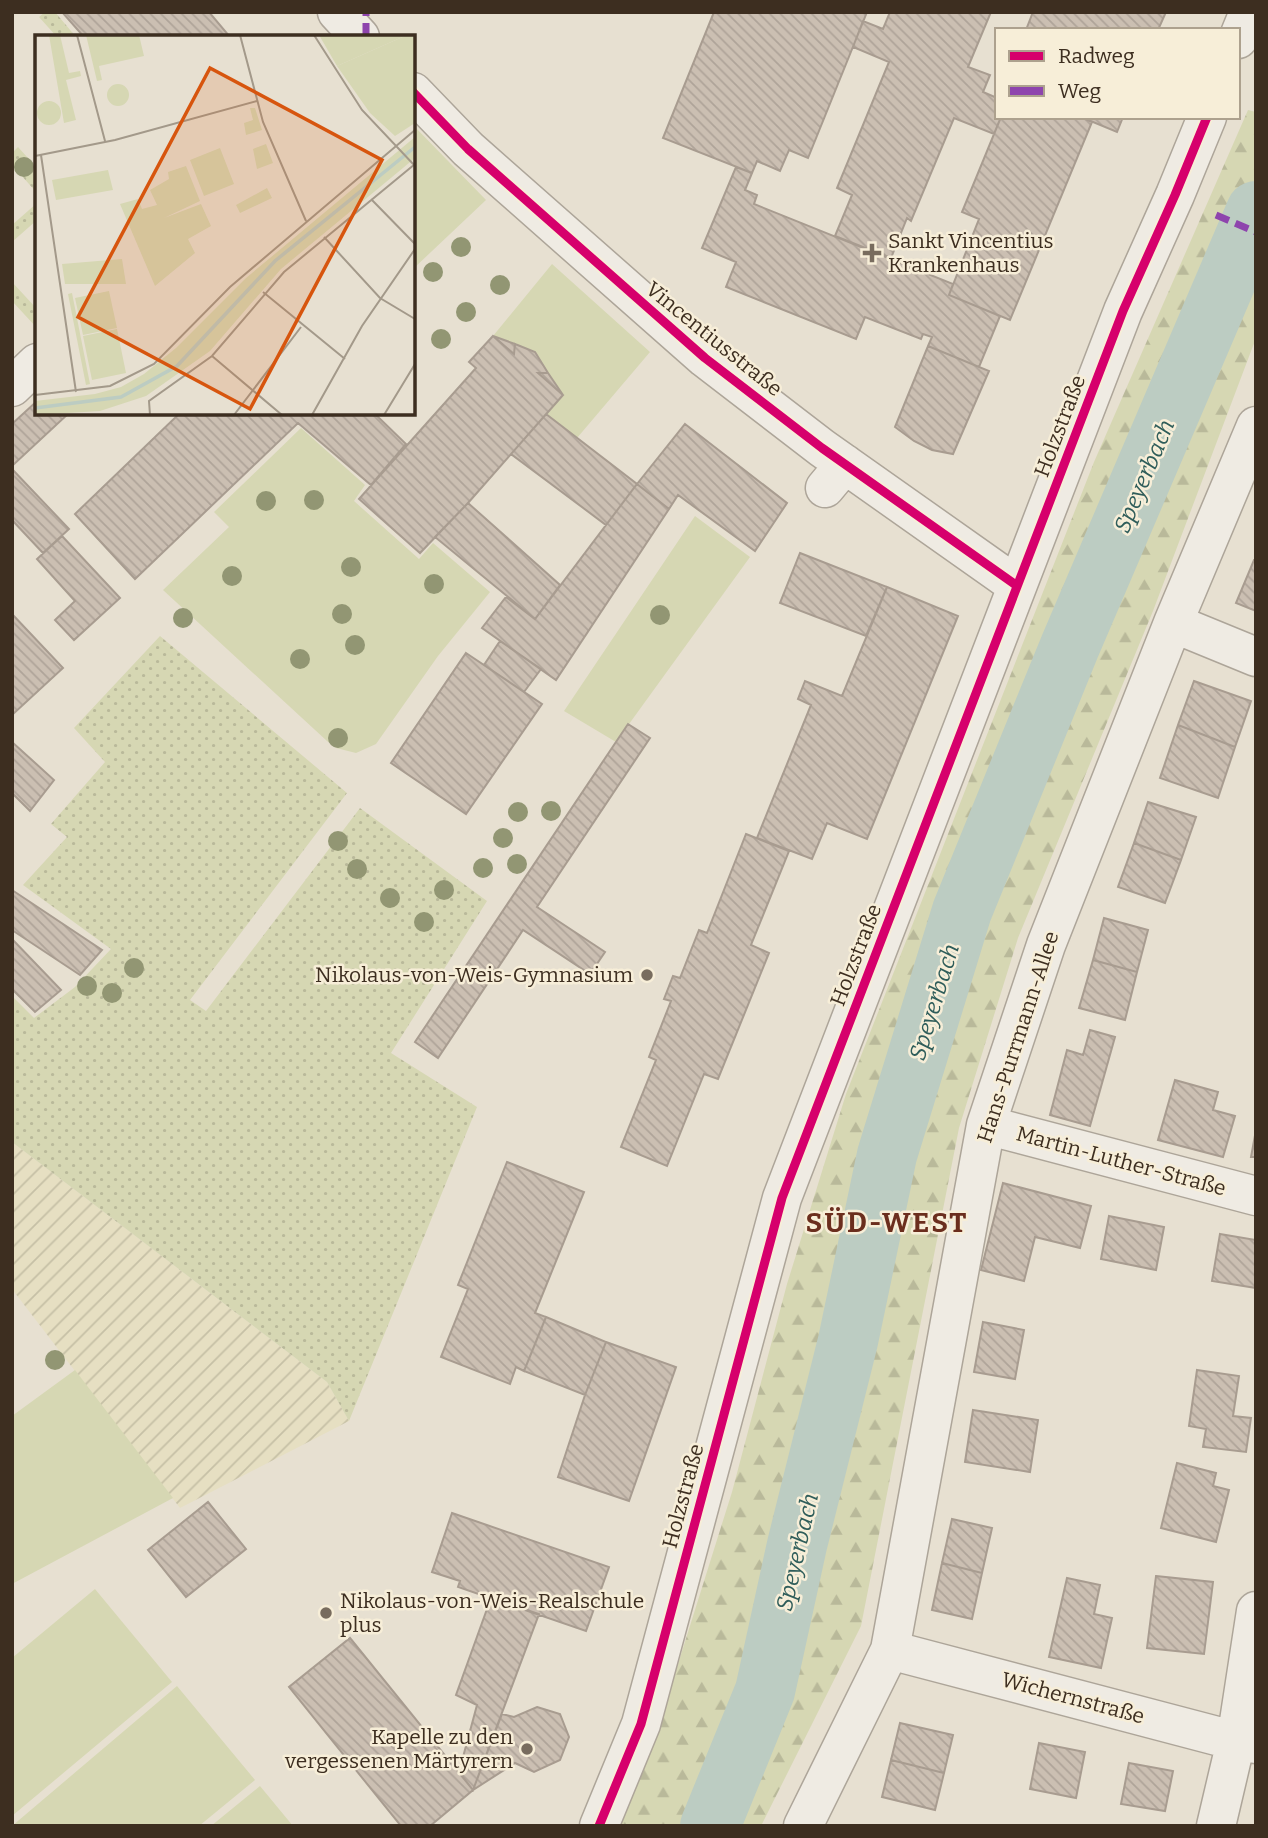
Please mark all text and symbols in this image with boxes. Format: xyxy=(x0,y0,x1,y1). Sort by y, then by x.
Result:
legend xyxy=(995,28,1240,119)
inset map xyxy=(35,35,415,415)
text: Radweg xyxy=(1058,43,1135,69)
text: Weg xyxy=(1058,78,1101,104)
place label: Sankt Vincentius Krankenhaus xyxy=(888,228,1054,278)
marker: Sankt Vincentius Krankenhaus xyxy=(862,243,882,263)
street label: Vincentiusstraße xyxy=(641,276,787,402)
street label: Holzstraße xyxy=(1029,371,1091,481)
water label: Speyerbach xyxy=(1108,415,1180,537)
street label: Holzstraße xyxy=(825,900,887,1010)
street label: Hans-Purrmann-Allee xyxy=(972,928,1064,1146)
water label: Speyerbach xyxy=(903,940,965,1064)
place label: Nikolaus-von-Weis-Gymnasium xyxy=(315,962,633,988)
marker: Nikolaus-von-Weis-Gymnasium xyxy=(639,967,655,983)
street label: Martin-Luther-Straße xyxy=(1013,1120,1229,1202)
district label: SÜD-WEST xyxy=(806,1206,968,1239)
street label: Holzstraße xyxy=(657,1441,709,1551)
water label: Speyerbach xyxy=(770,1490,824,1614)
place label: Nikolaus-von-Weis-Realschule plus xyxy=(340,1588,644,1638)
marker: Nikolaus-von-Weis-Realschule plus xyxy=(318,1605,334,1621)
street label: Wichernstraße xyxy=(999,1666,1147,1730)
place label: Kapelle zu den vergessenen Märtyrern xyxy=(284,1724,513,1774)
marker: Kapelle zu den vergessenen Märtyrern xyxy=(519,1741,535,1757)

